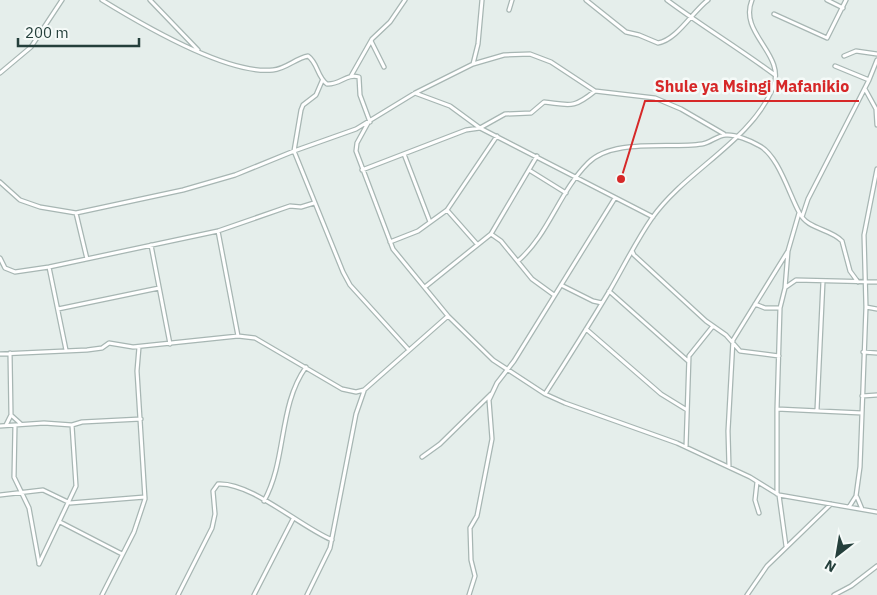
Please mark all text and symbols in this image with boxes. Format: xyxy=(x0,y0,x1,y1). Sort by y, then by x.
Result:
scale bar xyxy=(18,15,139,47)
text: 200 m xyxy=(25,23,69,42)
callout: Shule ya Msingi Mafanikio xyxy=(645,70,859,101)
text: Shule ya Msingi Mafanikio xyxy=(655,76,849,96)
north arrow xyxy=(812,530,862,580)
text: N xyxy=(821,556,839,576)

